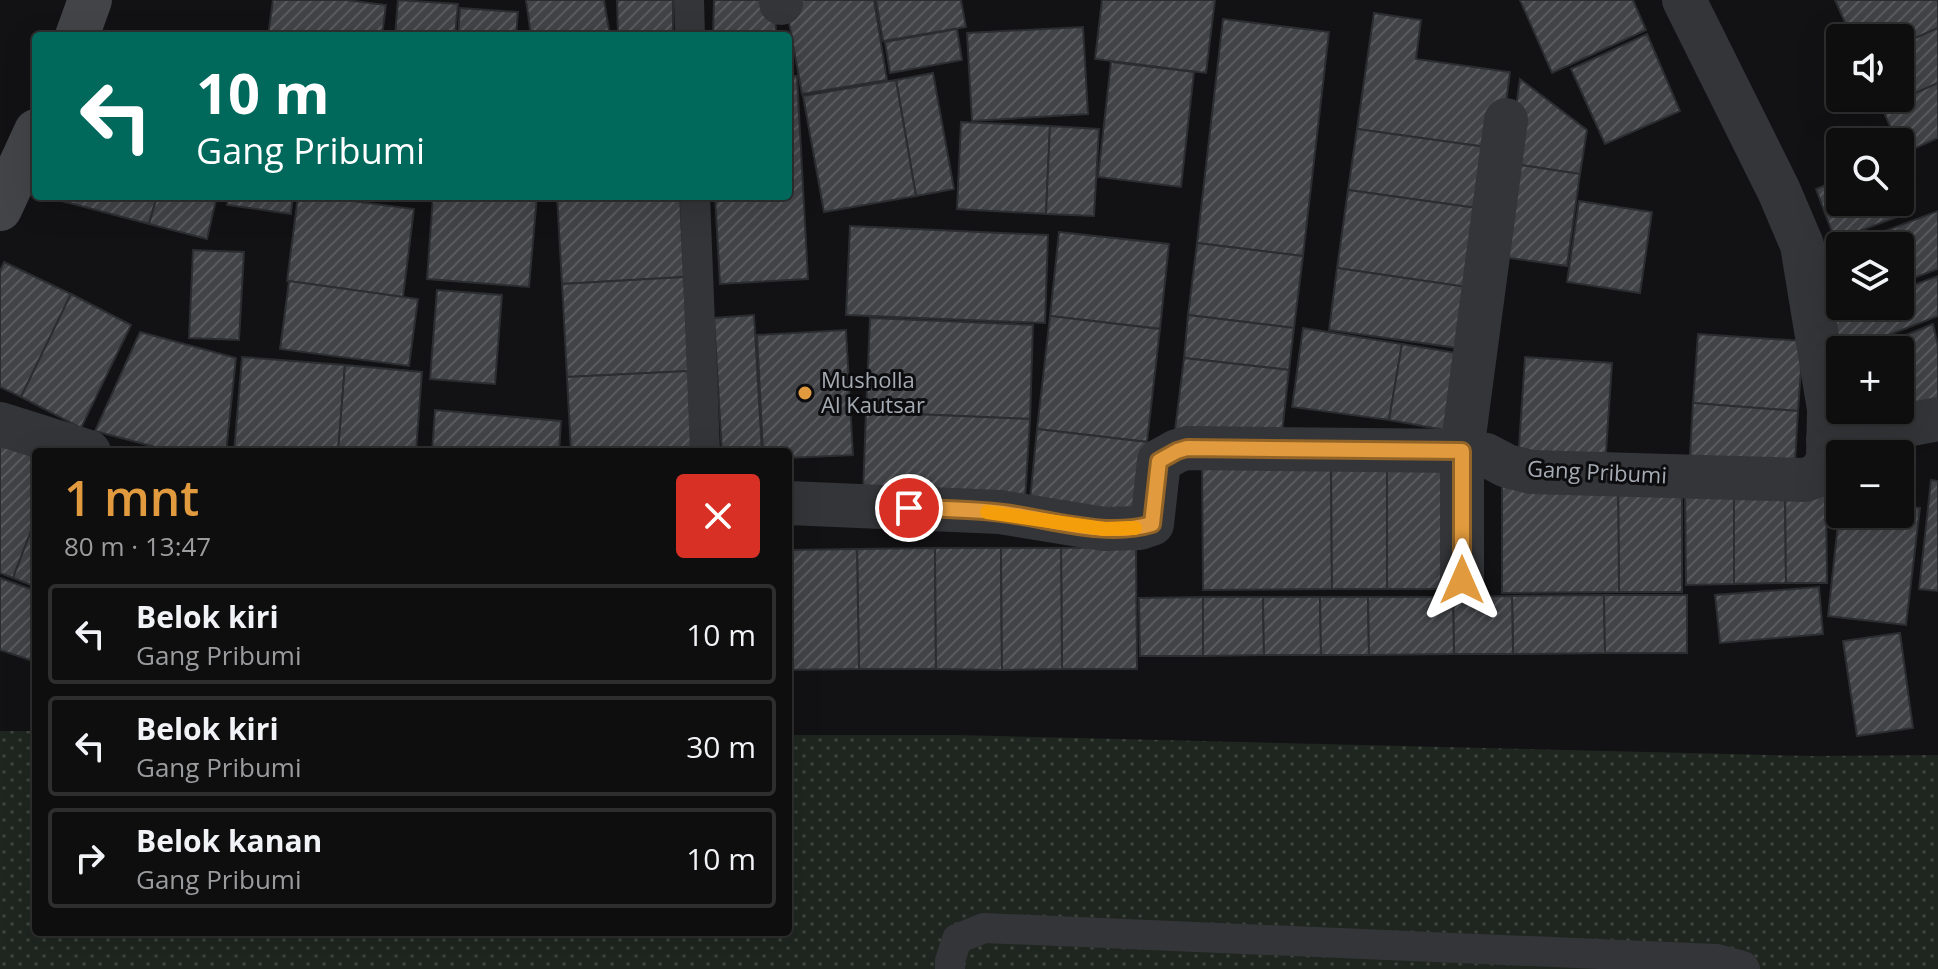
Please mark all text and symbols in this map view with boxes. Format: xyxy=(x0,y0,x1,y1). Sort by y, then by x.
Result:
map controls xyxy=(1826,24,1914,528)
button: sound xyxy=(1826,24,1914,112)
text: 10 m xyxy=(196,54,330,130)
icon: left xyxy=(64,64,168,168)
text: Gang Pribumi xyxy=(196,126,425,175)
button: search xyxy=(1826,128,1914,216)
button: layers xyxy=(1826,232,1914,320)
button: + xyxy=(1826,336,1914,424)
place label: Musholla Al Kautsar xyxy=(821,364,925,419)
marker: Musholla Al Kautsar xyxy=(796,384,814,402)
button: − xyxy=(1826,440,1914,528)
street label: Gang Pribumi xyxy=(1526,452,1668,490)
text: 1 mnt xyxy=(64,465,199,530)
button: close xyxy=(676,474,760,558)
pin xyxy=(875,474,943,542)
icon: arrive xyxy=(887,486,931,530)
text: 80 m · 13:47 xyxy=(64,528,211,564)
position arrow xyxy=(1420,538,1504,622)
text: Belok kiri xyxy=(136,596,279,637)
icon: left xyxy=(68,612,112,656)
text: 10 m xyxy=(686,614,756,655)
text: Gang Pribumi xyxy=(136,637,301,673)
text: Belok kiri xyxy=(136,708,279,749)
icon: left xyxy=(68,724,112,768)
text: 30 m xyxy=(686,726,756,767)
text: Gang Pribumi xyxy=(136,749,301,785)
text: Belok kanan xyxy=(136,820,322,861)
icon: right xyxy=(68,836,112,880)
text: 10 m xyxy=(686,838,756,879)
text: Gang Pribumi xyxy=(136,861,301,897)

